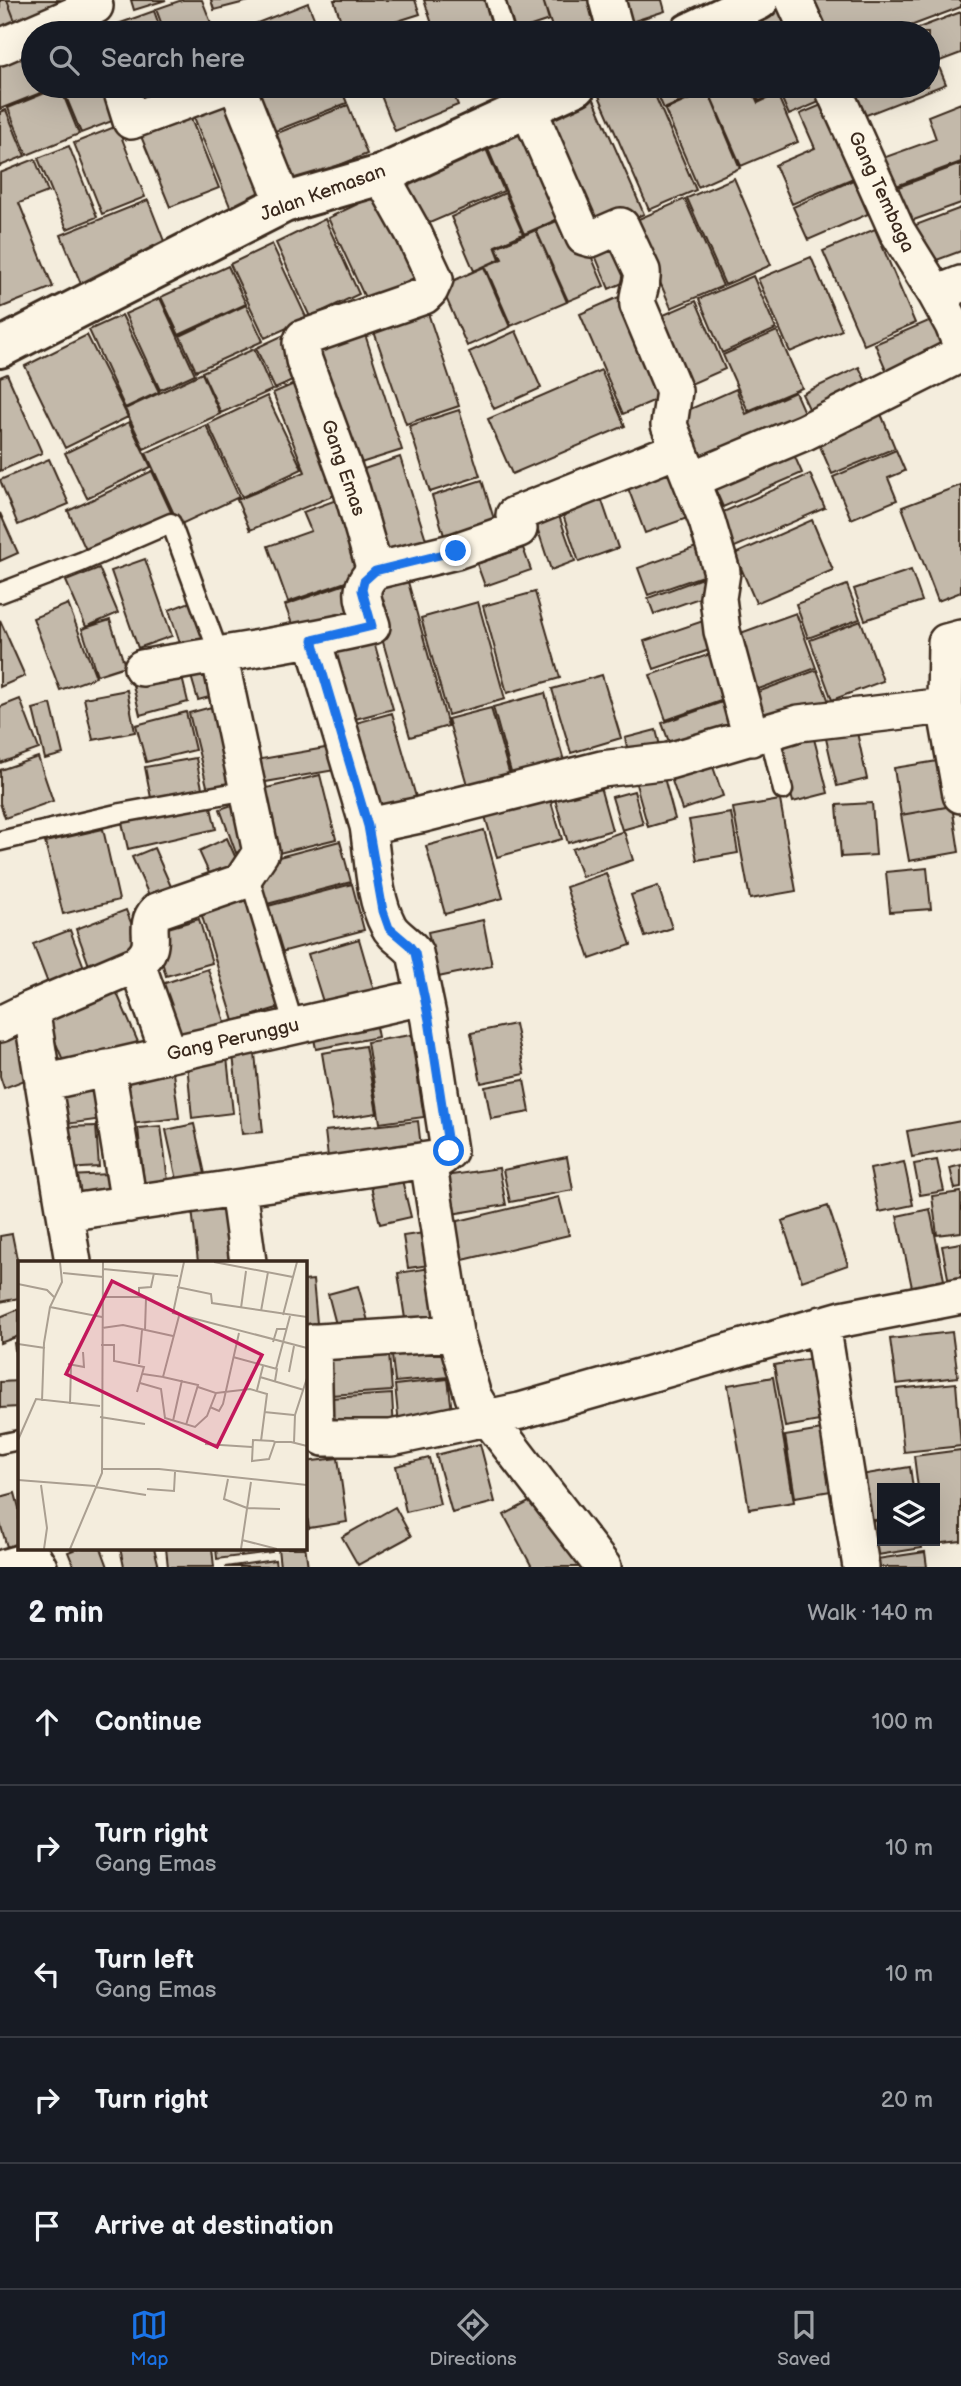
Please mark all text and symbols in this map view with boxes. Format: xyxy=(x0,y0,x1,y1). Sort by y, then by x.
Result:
search box xyxy=(21,21,940,98)
icon: search xyxy=(45,41,83,79)
text: Search here xyxy=(101,44,245,75)
street label: Gang Tembaga xyxy=(843,128,919,256)
street label: Jalan Kemasan xyxy=(257,160,389,226)
street label: Gang Emas xyxy=(316,417,370,519)
route end xyxy=(440,535,471,566)
street label: Gang Perunggu xyxy=(165,1014,301,1066)
route start xyxy=(433,1135,464,1166)
inset map xyxy=(18,1261,306,1549)
map controls xyxy=(877,1483,940,1546)
button: layers xyxy=(877,1483,940,1546)
text: 2 min xyxy=(28,1595,104,1631)
text: Walk · 140 m xyxy=(807,1599,933,1627)
icon: ahead xyxy=(28,1703,66,1741)
text: Continue xyxy=(95,1707,202,1738)
text: 100 m xyxy=(872,1708,933,1736)
text: Turn right xyxy=(95,1819,208,1850)
icon: right xyxy=(28,1829,66,1867)
text: 10 m xyxy=(885,1834,933,1862)
text: Gang Emas xyxy=(95,1850,216,1878)
text: Turn left xyxy=(95,1945,194,1976)
icon: left xyxy=(28,1955,66,1993)
text: 10 m xyxy=(885,1960,933,1988)
text: Gang Emas xyxy=(95,1976,216,2004)
icon: right xyxy=(28,2081,66,2119)
text: Turn right xyxy=(95,2085,208,2116)
text: 20 m xyxy=(881,2086,933,2114)
icon: arrive xyxy=(28,2207,66,2245)
text: Arrive at destination xyxy=(95,2211,334,2242)
tab: Map xyxy=(130,2306,169,2371)
tab: Directions xyxy=(429,2306,517,2371)
tab: Saved xyxy=(777,2306,831,2371)

